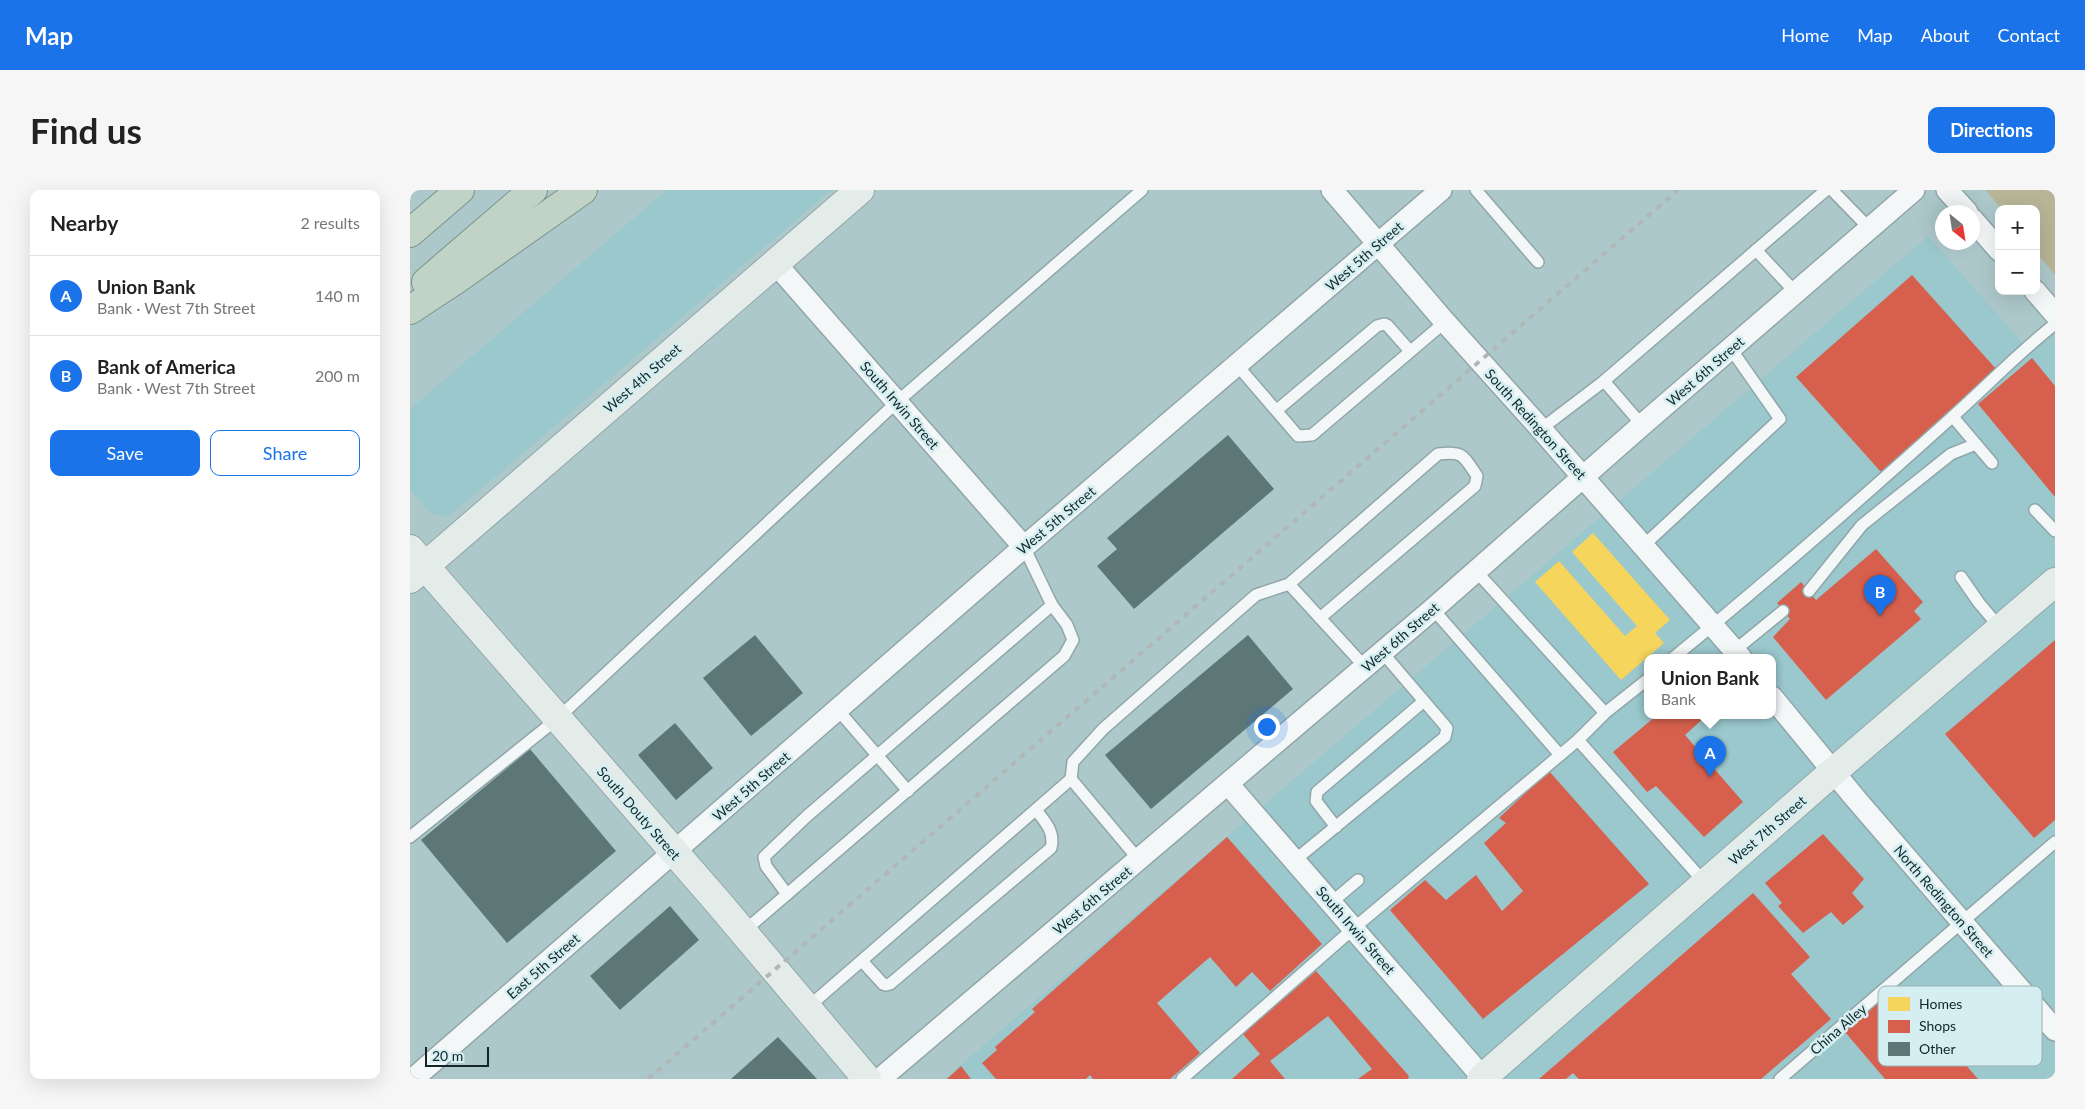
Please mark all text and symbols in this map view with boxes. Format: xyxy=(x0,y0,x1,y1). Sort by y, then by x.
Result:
text: Map xyxy=(25,21,73,50)
text: Home xyxy=(1781,24,1829,46)
text: Map xyxy=(1857,24,1893,46)
text: About xyxy=(1921,24,1970,46)
text: Contact xyxy=(1998,24,2060,46)
button: Directions xyxy=(1928,107,2055,153)
text: Find us xyxy=(30,109,142,151)
north arrow xyxy=(1935,205,1980,250)
map controls xyxy=(1995,205,2040,295)
button: + xyxy=(1995,205,2040,250)
text: Nearby xyxy=(50,210,118,235)
text: 2 results xyxy=(300,213,360,232)
street label: West 5th Street xyxy=(1322,218,1406,294)
button: − xyxy=(1995,250,2040,295)
text: Union Bank xyxy=(97,275,195,298)
text: A xyxy=(60,286,72,305)
text: 140 m xyxy=(315,286,360,305)
text: Bank · West 7th Street xyxy=(97,298,255,317)
street label: West 6th Street xyxy=(1663,333,1747,409)
street label: West 4th Street xyxy=(600,340,684,416)
text: Bank of America xyxy=(97,355,236,378)
street label: South Irwin Street xyxy=(857,357,943,453)
street label: South Redington Street xyxy=(1482,365,1590,483)
text: B xyxy=(61,366,71,385)
text: 200 m xyxy=(315,366,360,385)
text: Bank · West 7th Street xyxy=(97,378,255,397)
button: Save xyxy=(50,430,200,476)
button: Share xyxy=(210,430,360,476)
street label: West 5th Street xyxy=(1013,482,1099,558)
pin: B xyxy=(1864,575,1896,616)
street label: West 6th Street xyxy=(1358,599,1442,675)
popup xyxy=(1644,654,1776,719)
text: Union Bank xyxy=(1661,666,1759,689)
text: Bank xyxy=(1661,689,1696,708)
your location xyxy=(1254,714,1280,740)
pin: A xyxy=(1694,736,1726,777)
street label: West 5th Street xyxy=(709,748,793,824)
street label: South Douty Street xyxy=(594,763,684,863)
street label: West 7th Street xyxy=(1725,792,1809,868)
street label: North Redington Street xyxy=(1891,841,1997,961)
street label: West 6th Street xyxy=(1049,862,1135,938)
street label: South Irwin Street xyxy=(1313,882,1399,978)
street label: East 5th Street xyxy=(503,930,583,1002)
legend xyxy=(1878,986,2042,1066)
text: Homes xyxy=(1919,995,1962,1012)
street label: China Alley xyxy=(1806,999,1870,1058)
text: Shops xyxy=(1919,1017,1956,1034)
text: Other xyxy=(1919,1040,1956,1057)
scale bar xyxy=(425,1044,489,1067)
text: 20 m xyxy=(432,1047,463,1064)

